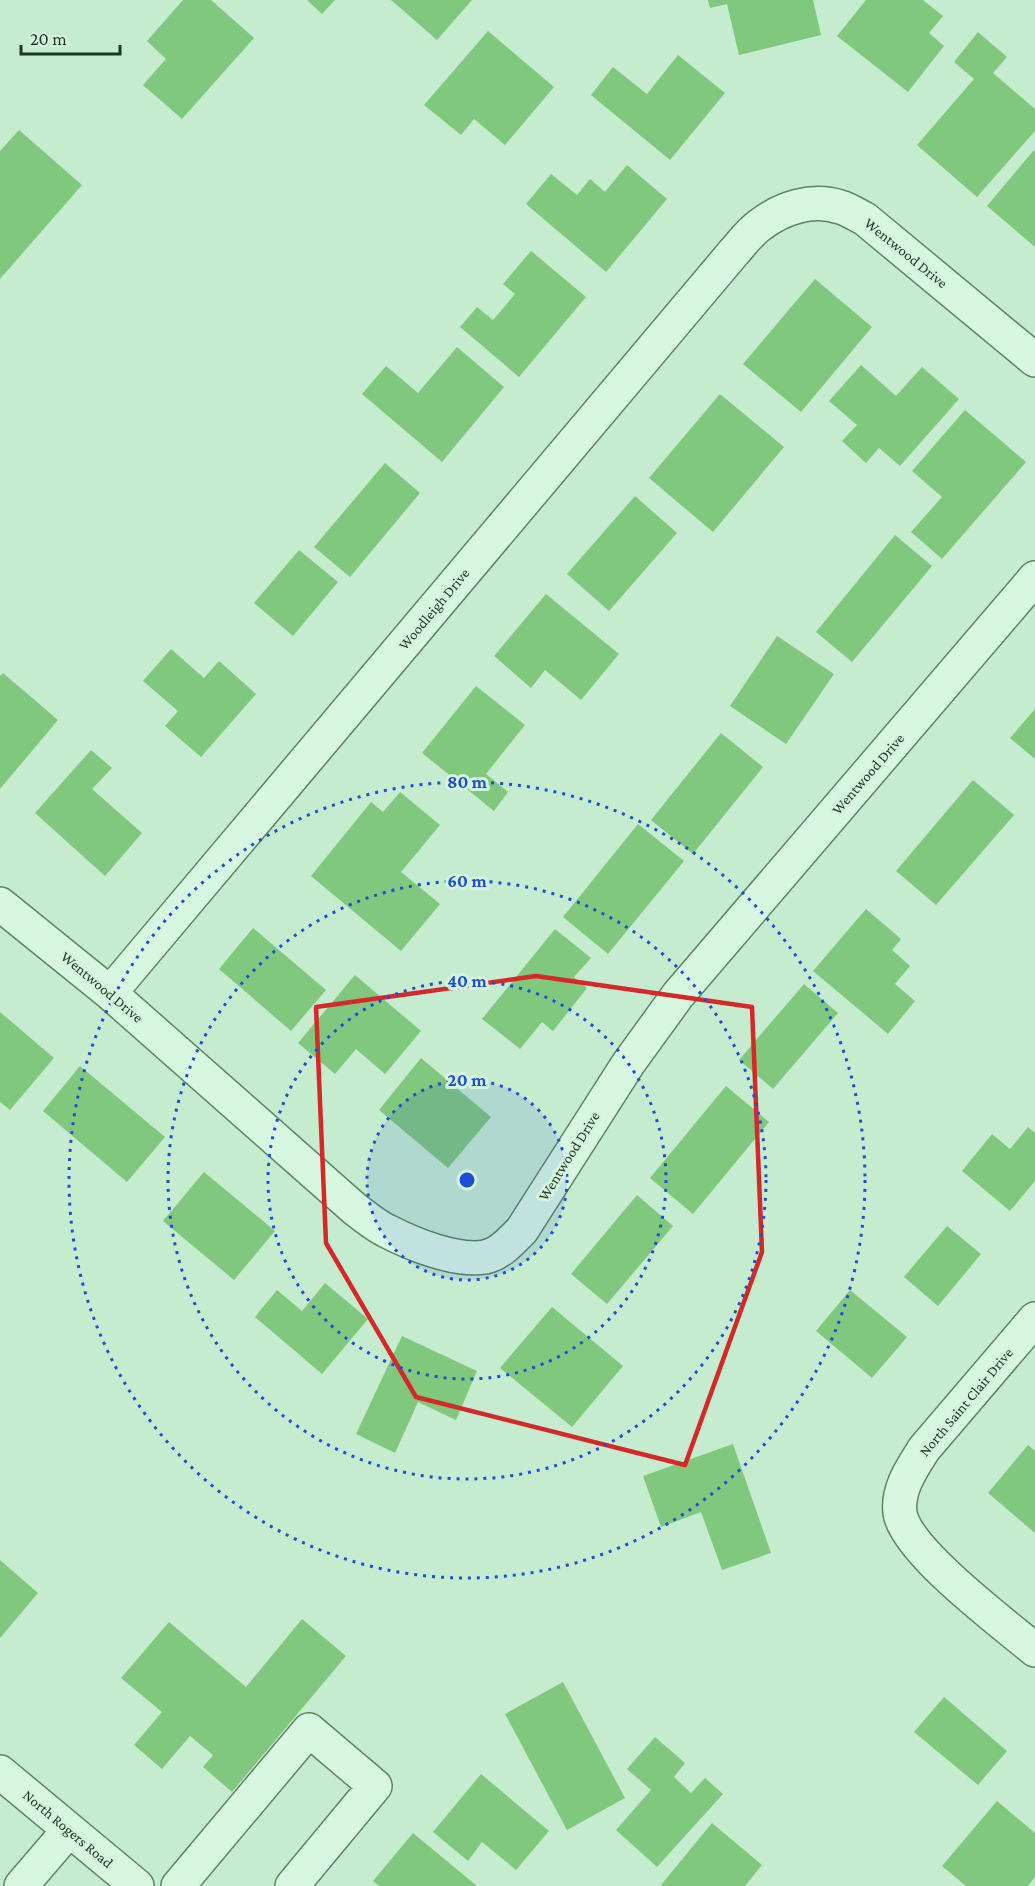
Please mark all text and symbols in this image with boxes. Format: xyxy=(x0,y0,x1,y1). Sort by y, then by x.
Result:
scale bar xyxy=(21,18,120,56)
text: 20 m xyxy=(30,29,67,49)
street label: Wentwood Drive xyxy=(861,215,951,291)
street label: Woodleigh Drive xyxy=(395,565,474,654)
street label: Wentwood Drive xyxy=(829,730,908,818)
text: 80 m xyxy=(447,772,488,792)
text: 60 m xyxy=(447,871,487,891)
street label: Wentwood Drive xyxy=(58,948,146,1026)
text: 40 m xyxy=(447,971,487,991)
text: 20 m xyxy=(448,1070,487,1090)
street label: Wentwood Drive xyxy=(535,1108,603,1203)
centre of rings xyxy=(457,1170,477,1190)
street label: North Saint Clair Drive xyxy=(916,1344,1016,1459)
street label: North Rogers Road xyxy=(19,1787,116,1872)

